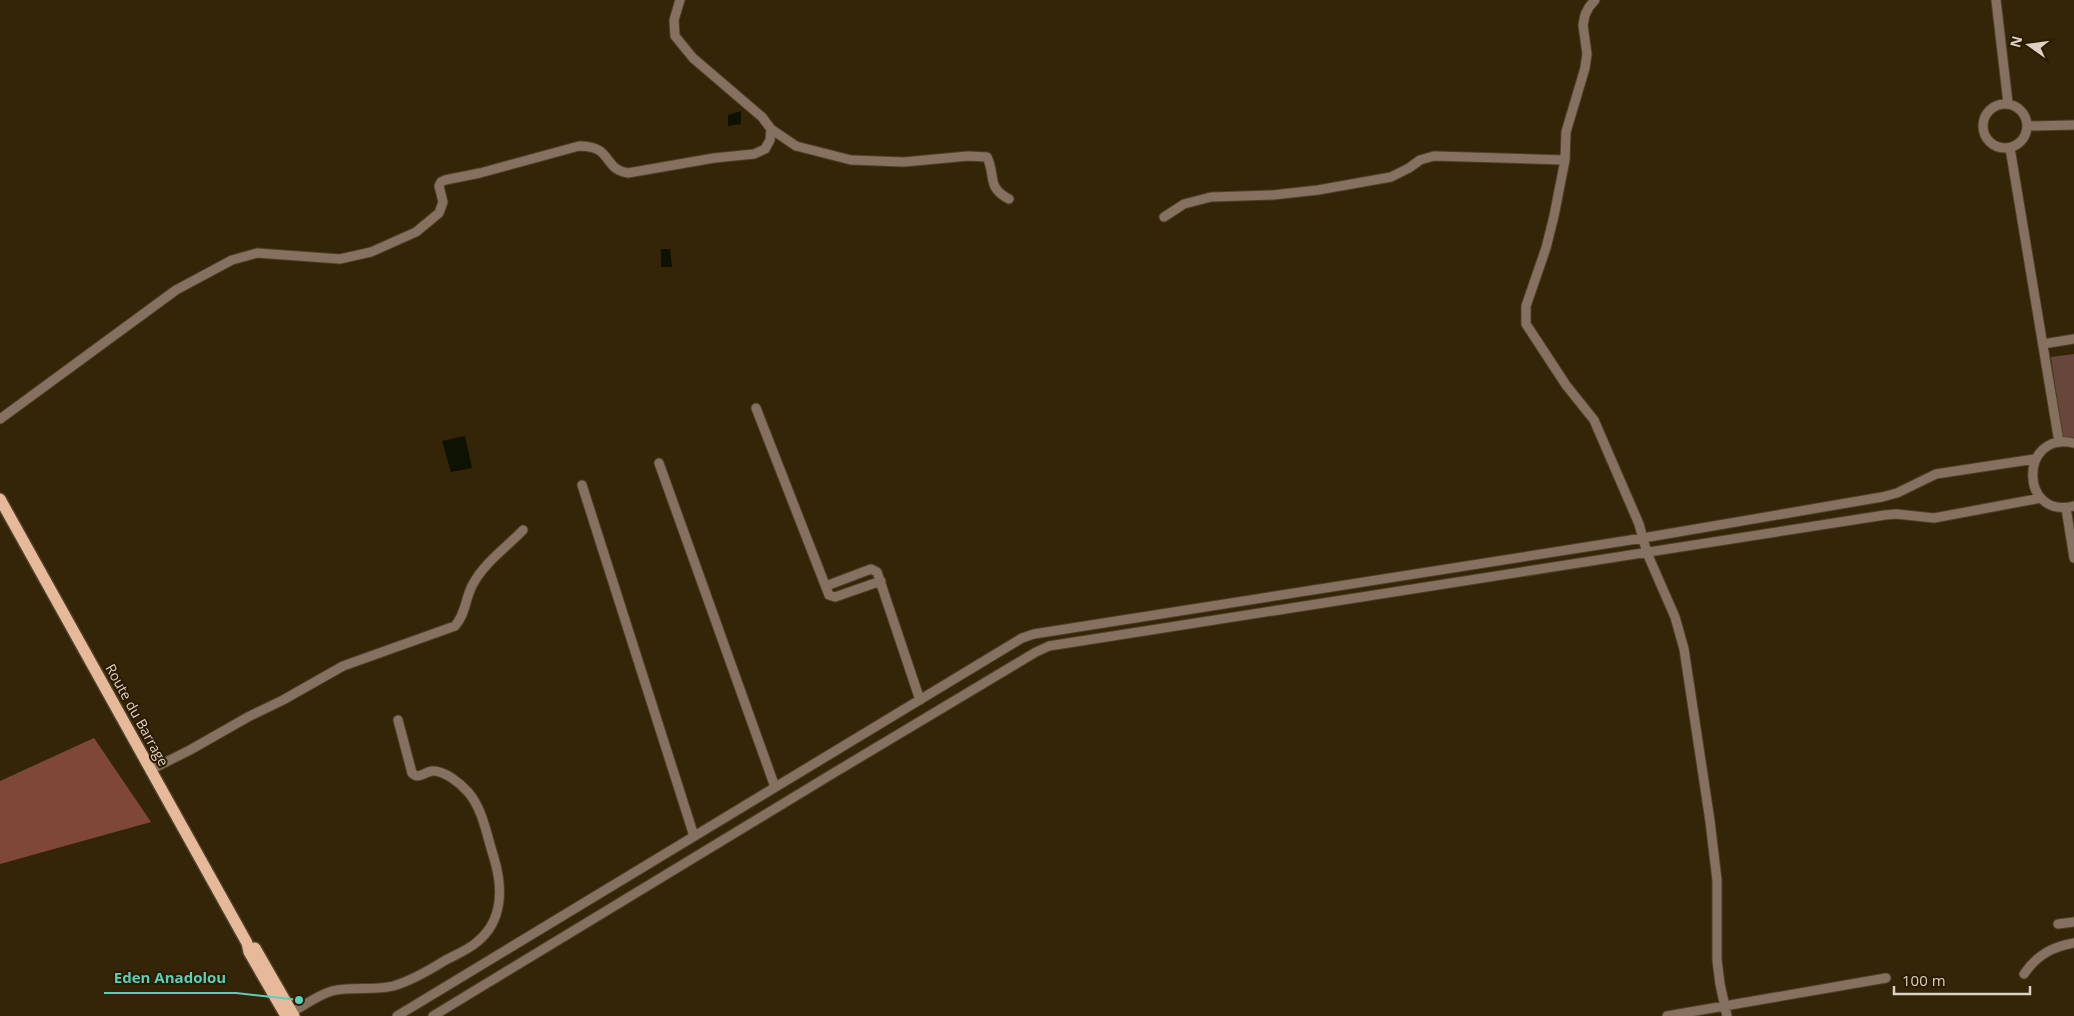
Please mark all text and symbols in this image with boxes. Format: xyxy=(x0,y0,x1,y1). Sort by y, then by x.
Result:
north arrow xyxy=(2004,20,2054,70)
text: N xyxy=(2005,34,2026,50)
street label: Route du Barrage xyxy=(101,660,174,770)
callout: Eden Anadolou xyxy=(104,963,236,993)
scale bar xyxy=(1894,964,2030,996)
text: Eden Anadolou xyxy=(114,967,226,987)
text: 100 m xyxy=(1902,970,1946,990)

